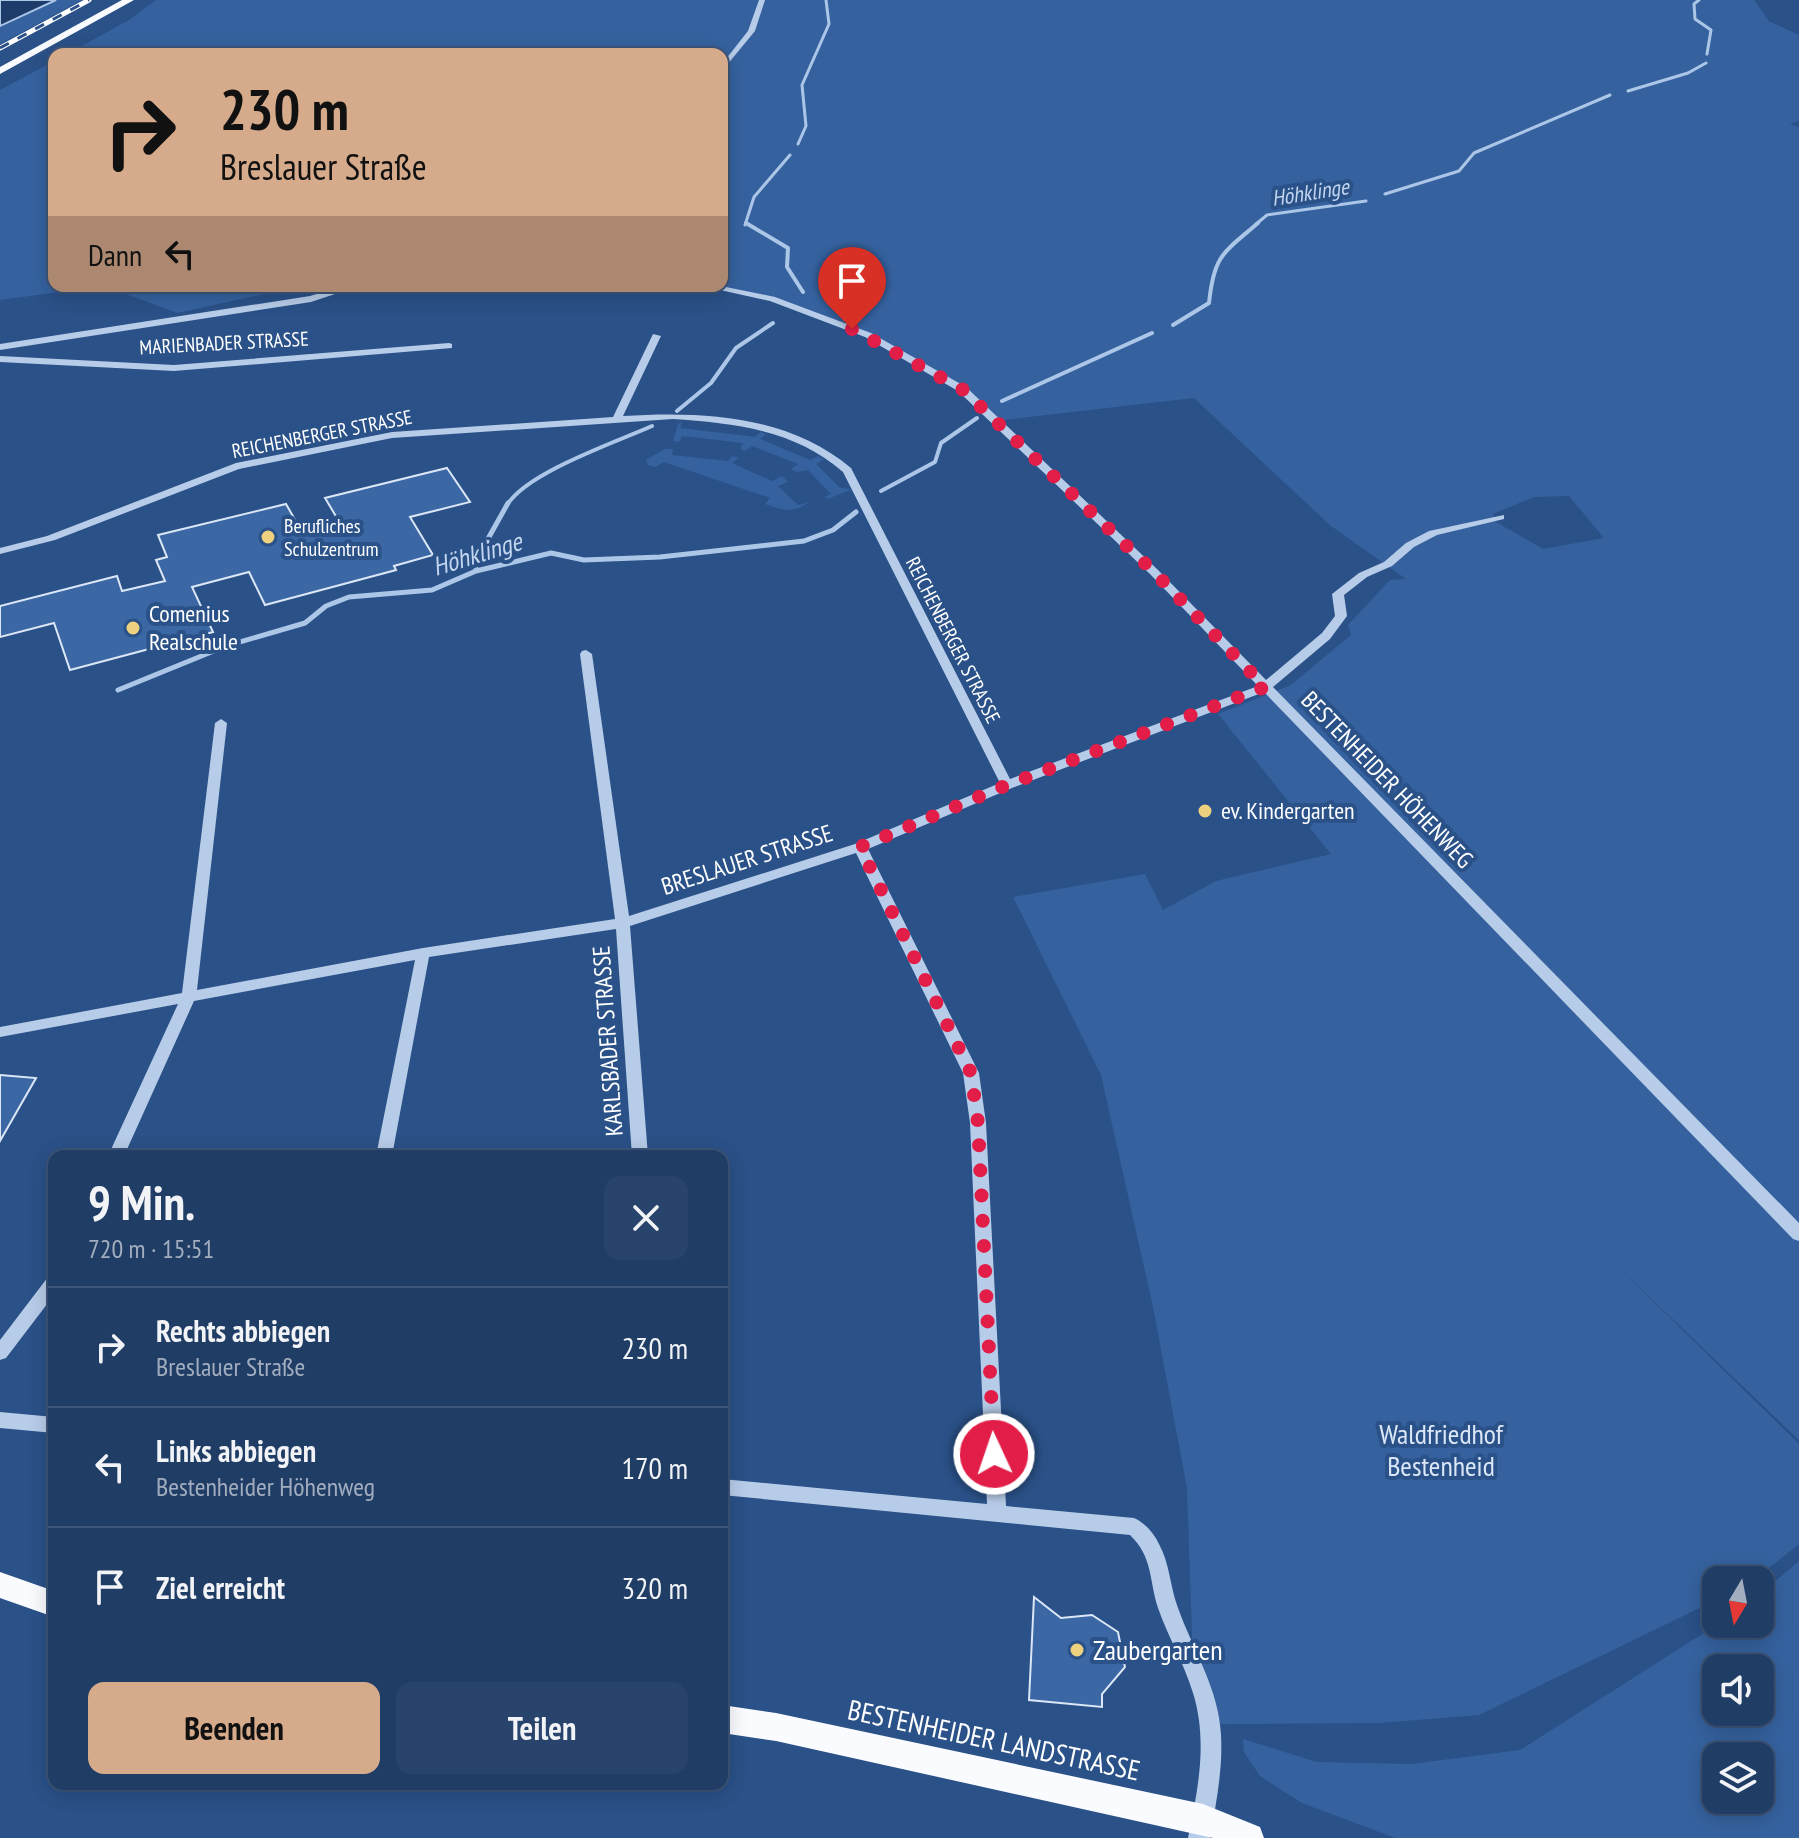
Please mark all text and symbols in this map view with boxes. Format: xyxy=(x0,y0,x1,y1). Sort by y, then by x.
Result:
text: 230 m xyxy=(220,73,349,145)
icon: right xyxy=(88,80,192,184)
text: Breslauer Straße xyxy=(220,143,427,190)
water label: Höhklinge xyxy=(1269,172,1352,212)
icon: left xyxy=(158,232,202,276)
text: Dann xyxy=(88,235,142,274)
pin xyxy=(818,247,886,329)
icon: arrive xyxy=(830,259,874,303)
street label: MARIENBADER STRASSE xyxy=(139,326,309,360)
street label: REICHENBERGER STRASSE xyxy=(230,404,414,464)
place label: Berufliches Schulzentrum xyxy=(284,513,379,562)
water label: Höhklinge xyxy=(428,524,528,583)
marker: Berufliches Schulzentrum xyxy=(259,528,277,546)
street label: REICHENBERGER STRASSE xyxy=(900,552,1006,728)
place label: Comenius Realschule xyxy=(149,598,238,657)
marker: Comenius Realschule xyxy=(124,619,142,637)
street label: BESTENHEIDER HÖHENWEG xyxy=(1295,685,1480,875)
place label: ev. Kindergarten xyxy=(1221,795,1355,826)
marker: ev. Kindergarten xyxy=(1196,802,1214,820)
street label: BRESLAUER STRASSE xyxy=(657,817,836,902)
street label: KARLSBADER STRASSE xyxy=(585,945,630,1137)
text: 9 Min. xyxy=(88,1171,195,1233)
button: close xyxy=(604,1176,688,1260)
text: 720 m · 15:51 xyxy=(88,1232,214,1265)
text: Rechts abbiegen xyxy=(156,1311,330,1350)
icon: right xyxy=(88,1325,132,1369)
text: 230 m xyxy=(622,1328,688,1367)
text: Breslauer Straße xyxy=(156,1350,305,1383)
position arrow xyxy=(952,1412,1036,1496)
park label: Waldfriedhof Bestenheid xyxy=(1379,1415,1505,1484)
text: Links abbiegen xyxy=(156,1431,316,1470)
icon: left xyxy=(88,1445,132,1489)
text: 170 m xyxy=(622,1448,688,1487)
text: Bestenheider Höhenweg xyxy=(156,1470,375,1503)
icon: arrive xyxy=(88,1565,132,1609)
north arrow xyxy=(1702,1566,1774,1638)
map controls xyxy=(1702,1566,1774,1814)
text: Ziel erreicht xyxy=(156,1568,285,1607)
text: 320 m xyxy=(622,1568,688,1607)
place label: Zaubergarten xyxy=(1093,1631,1223,1668)
marker: Zaubergarten xyxy=(1068,1641,1086,1659)
button: sound xyxy=(1702,1654,1774,1726)
button: Beenden xyxy=(88,1682,380,1774)
button: Teilen xyxy=(396,1682,688,1774)
street label: BESTENHEIDER LANDSTRASSE xyxy=(845,1690,1144,1789)
button: layers xyxy=(1702,1742,1774,1814)

